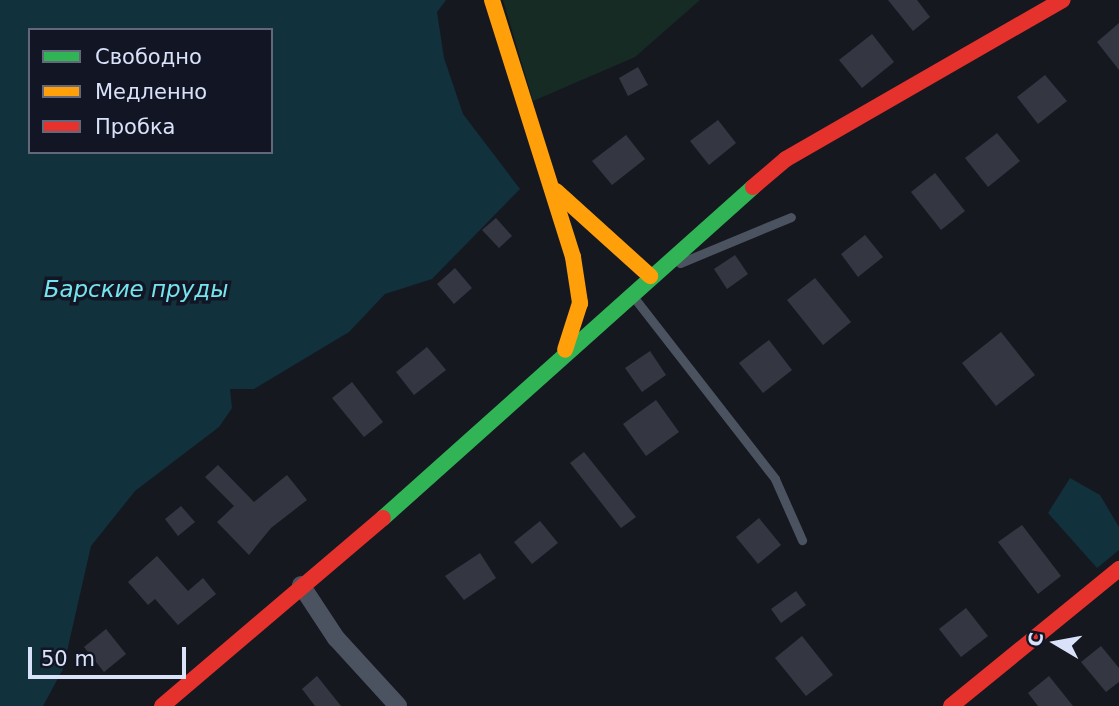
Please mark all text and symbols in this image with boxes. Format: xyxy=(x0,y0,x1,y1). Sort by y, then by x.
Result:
legend xyxy=(28,28,273,154)
text: Свободно xyxy=(95,45,202,69)
text: Медленно xyxy=(95,80,207,104)
text: Пробка xyxy=(95,115,175,139)
water label: Барские пруды xyxy=(44,275,228,303)
north arrow xyxy=(1021,608,1091,678)
text: С xyxy=(1023,631,1047,648)
scale bar xyxy=(32,632,189,676)
text: 50 m xyxy=(41,647,95,671)

